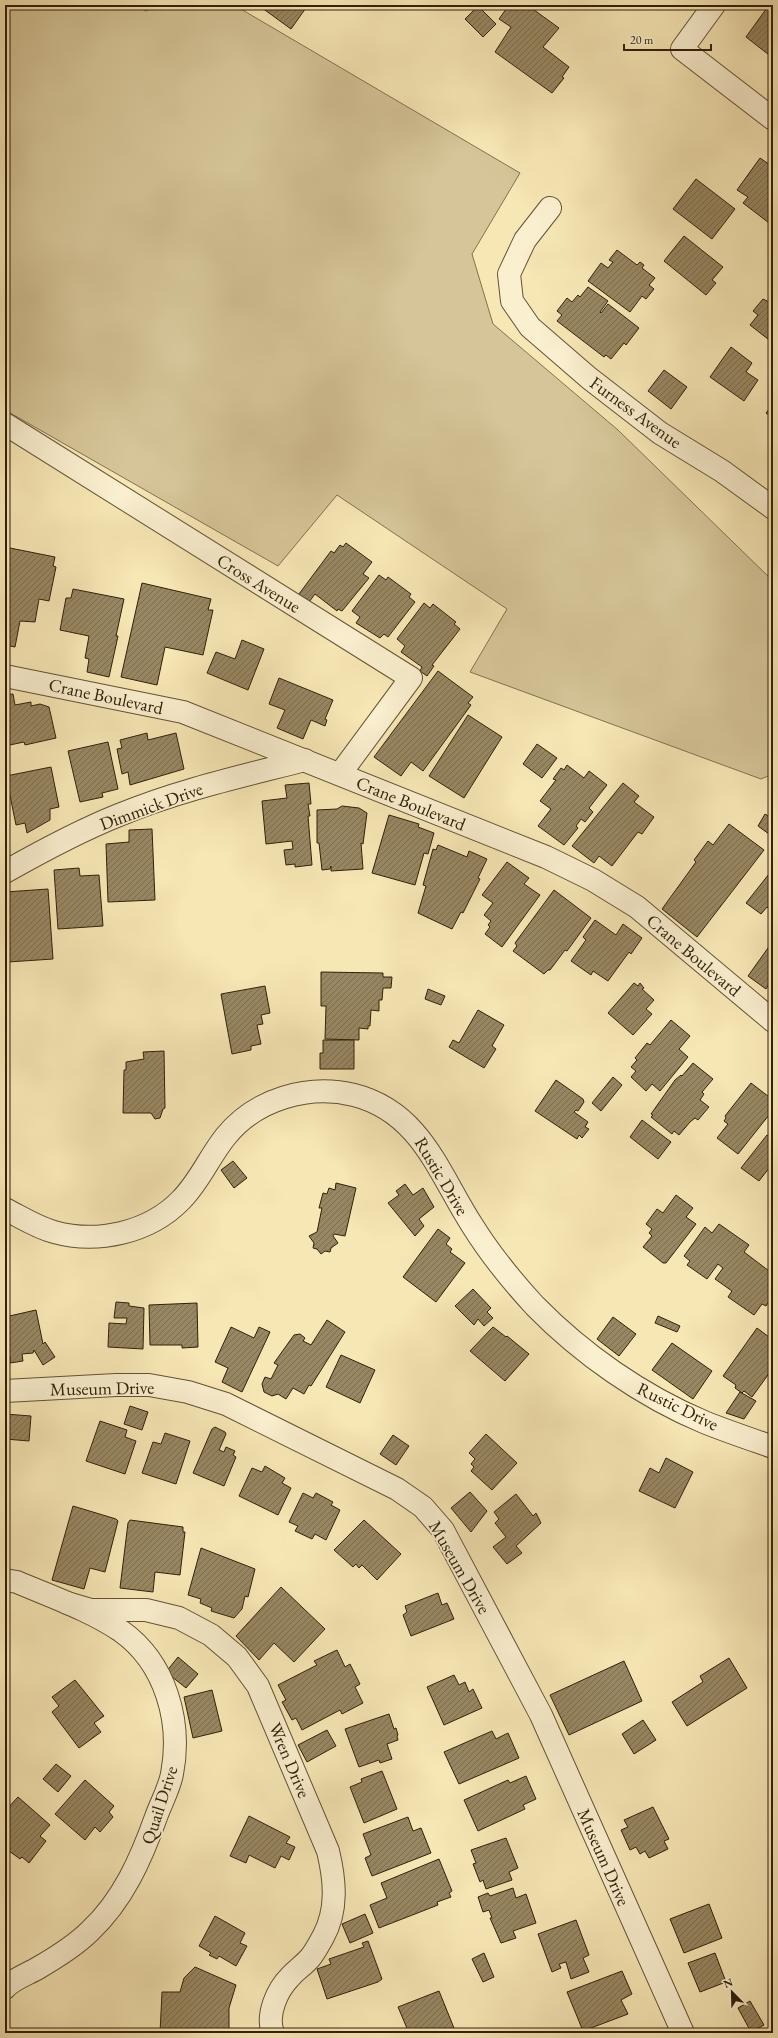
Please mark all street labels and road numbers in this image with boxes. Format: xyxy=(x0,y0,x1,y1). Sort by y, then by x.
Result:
street label: Furness Avenue xyxy=(585,371,687,453)
street label: Cross Avenue xyxy=(213,548,305,618)
street label: Crane Boulevard xyxy=(47,673,166,720)
street label: Crane Boulevard xyxy=(353,771,470,836)
street label: Dimmick Drive xyxy=(96,777,206,835)
street label: Crane Boulevard xyxy=(642,909,747,1002)
street label: Rustic Drive xyxy=(410,1133,474,1219)
street label: Museum Drive xyxy=(50,1376,154,1400)
street label: Rustic Drive xyxy=(634,1376,722,1436)
street label: Museum Drive xyxy=(424,1516,496,1618)
street label: Wren Drive xyxy=(264,1719,316,1801)
street label: Quail Drive xyxy=(136,1763,182,1847)
street label: Museum Drive xyxy=(572,1805,636,1909)

